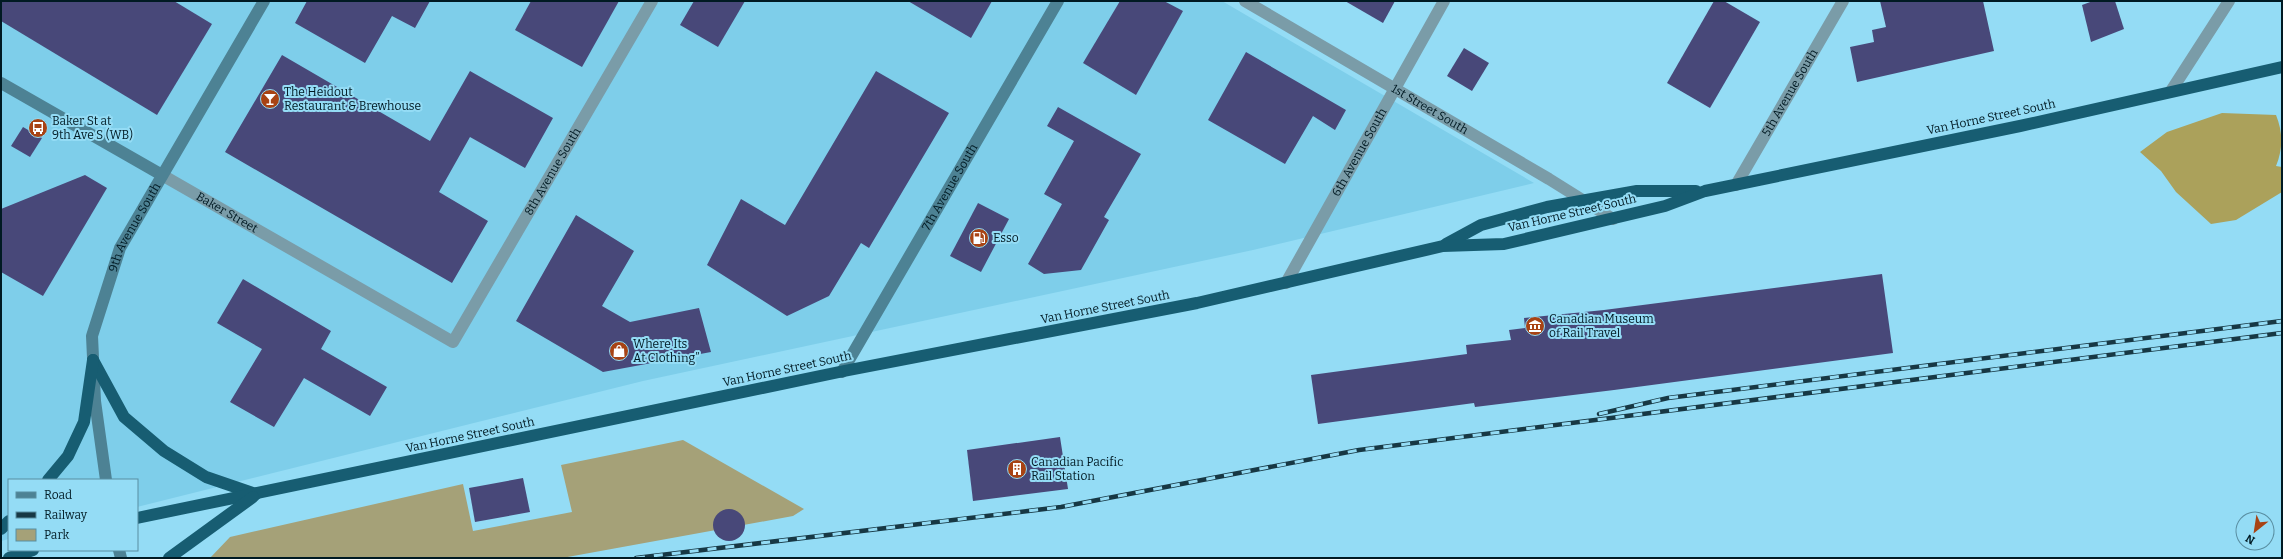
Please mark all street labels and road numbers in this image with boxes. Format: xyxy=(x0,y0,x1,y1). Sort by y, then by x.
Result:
street label: 5th Avenue South xyxy=(1759,46,1821,139)
street label: 1st Street South xyxy=(1389,81,1471,137)
street label: Van Horne Street South xyxy=(1925,96,2057,137)
street label: 6th Avenue South xyxy=(1329,105,1390,199)
street label: 8th Avenue South xyxy=(522,125,584,218)
street label: 7th Avenue South xyxy=(919,141,981,233)
street label: 9th Avenue South xyxy=(106,180,164,274)
street label: Baker Street xyxy=(194,189,261,236)
street label: Van Horne Street South xyxy=(1507,191,1638,235)
street label: Van Horne Street South xyxy=(1039,288,1171,326)
street label: Van Horne Street South xyxy=(721,348,853,389)
street label: Van Horne Street South xyxy=(404,414,536,455)

